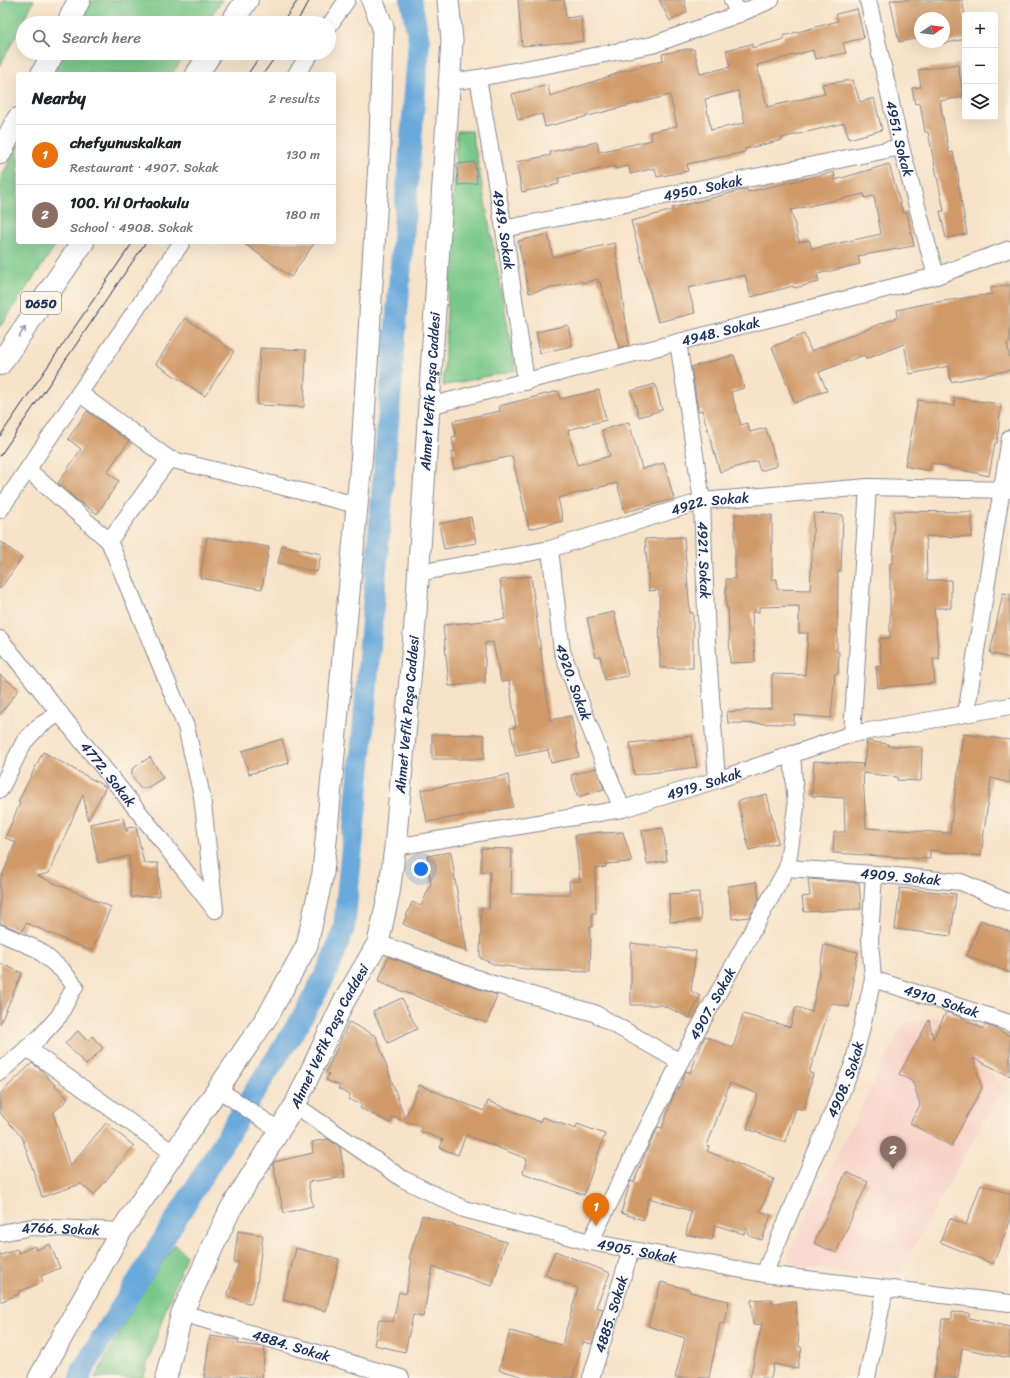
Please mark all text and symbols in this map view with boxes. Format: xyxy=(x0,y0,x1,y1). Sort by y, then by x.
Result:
north arrow xyxy=(914,12,950,48)
map controls xyxy=(962,12,998,120)
button: + xyxy=(962,12,998,48)
search box xyxy=(16,16,336,60)
text: Search here xyxy=(62,25,141,51)
icon: search xyxy=(30,27,52,49)
button: − xyxy=(962,48,998,84)
text: Nearby xyxy=(32,83,86,113)
button: layers xyxy=(962,84,998,120)
text: 2 results xyxy=(269,87,320,110)
street label: 4951. Sokak xyxy=(878,98,921,180)
text: chefyunuskalkan xyxy=(70,130,181,156)
text: 1 xyxy=(42,143,48,166)
text: 130 m xyxy=(286,143,320,166)
text: Restaurant · 4907. Sokak xyxy=(70,156,219,179)
street label: 4950. Sokak xyxy=(661,167,745,208)
street label: 4949. Sokak xyxy=(485,188,522,272)
text: 100. Yıl Ortaokulu xyxy=(70,190,189,216)
text: 2 xyxy=(41,203,49,226)
text: 180 m xyxy=(285,203,320,226)
text: School · 4908. Sokak xyxy=(70,216,193,239)
road number: D650 xyxy=(21,292,61,314)
street label: 4948. Sokak xyxy=(679,309,763,353)
street label: Ahmet Vefik Paşa Caddesi xyxy=(412,310,447,472)
one-way arrow xyxy=(18,326,26,337)
street label: 4922. Sokak xyxy=(668,485,750,523)
street label: 4921. Sokak xyxy=(690,521,718,600)
street label: Ahmet Vefik Paşa Caddesi xyxy=(387,633,426,795)
street label: 4920. Sokak xyxy=(549,643,599,725)
street label: 4772. Sokak xyxy=(74,736,143,813)
street label: 4919. Sokak xyxy=(663,760,746,807)
your location xyxy=(411,859,431,879)
street label: 4909. Sokak xyxy=(860,861,942,893)
street label: Ahmet Vefik Paşa Caddesi xyxy=(282,958,376,1113)
street label: 4907. Sokak xyxy=(682,962,743,1045)
street label: 4910. Sokak xyxy=(901,977,983,1025)
street label: 4908. Sokak xyxy=(819,1038,871,1122)
pin: 2 xyxy=(880,1136,906,1169)
pin: 1 xyxy=(583,1193,609,1226)
street label: 4766. Sokak xyxy=(19,1214,101,1243)
street label: 4905. Sokak xyxy=(595,1231,679,1270)
street label: 4885. Sokak xyxy=(587,1272,635,1356)
street label: 4884. Sokak xyxy=(249,1322,334,1369)

